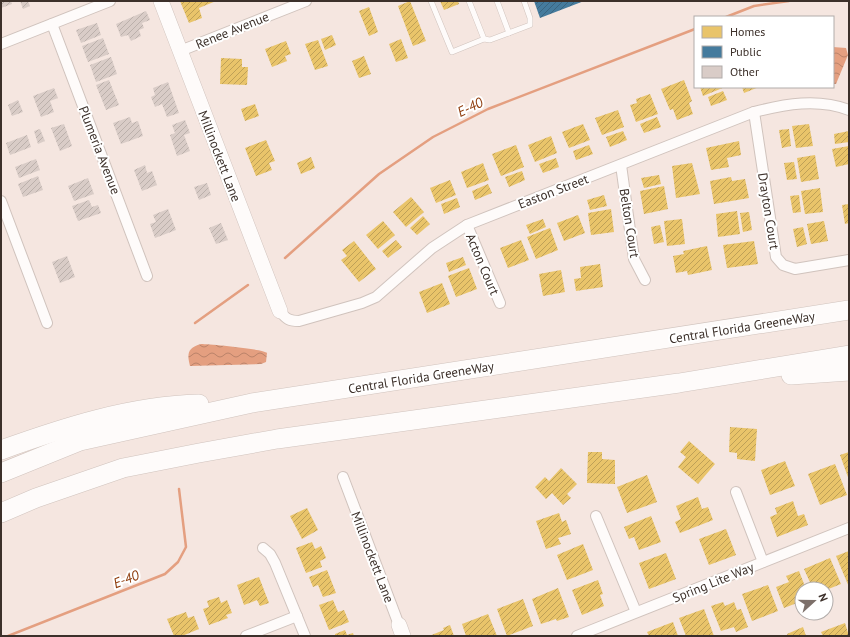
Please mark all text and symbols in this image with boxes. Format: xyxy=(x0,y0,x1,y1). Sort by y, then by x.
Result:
street label: Renee Avenue xyxy=(193,8,271,53)
legend xyxy=(694,16,834,88)
text: Homes xyxy=(730,24,765,39)
text: Public xyxy=(730,44,762,59)
text: Other xyxy=(730,64,759,79)
water label: E-40 xyxy=(454,93,486,121)
street label: Plumeria Avenue xyxy=(75,104,124,197)
street label: Millinockett Lane xyxy=(194,108,245,204)
street label: Easton Street xyxy=(516,170,591,213)
street label: Drayton Court xyxy=(754,172,783,251)
street label: Belton Court xyxy=(616,187,643,260)
street label: Acton Court xyxy=(462,231,503,298)
street label: Central Florida GreeneWay xyxy=(668,308,816,347)
street label: Central Florida GreeneWay xyxy=(347,358,495,397)
street label: Millinockett Lane xyxy=(347,509,398,605)
street label: Spring Lite Way xyxy=(670,558,756,607)
water label: E-40 xyxy=(110,566,142,592)
north arrow xyxy=(794,581,834,621)
text: N xyxy=(816,592,831,603)

